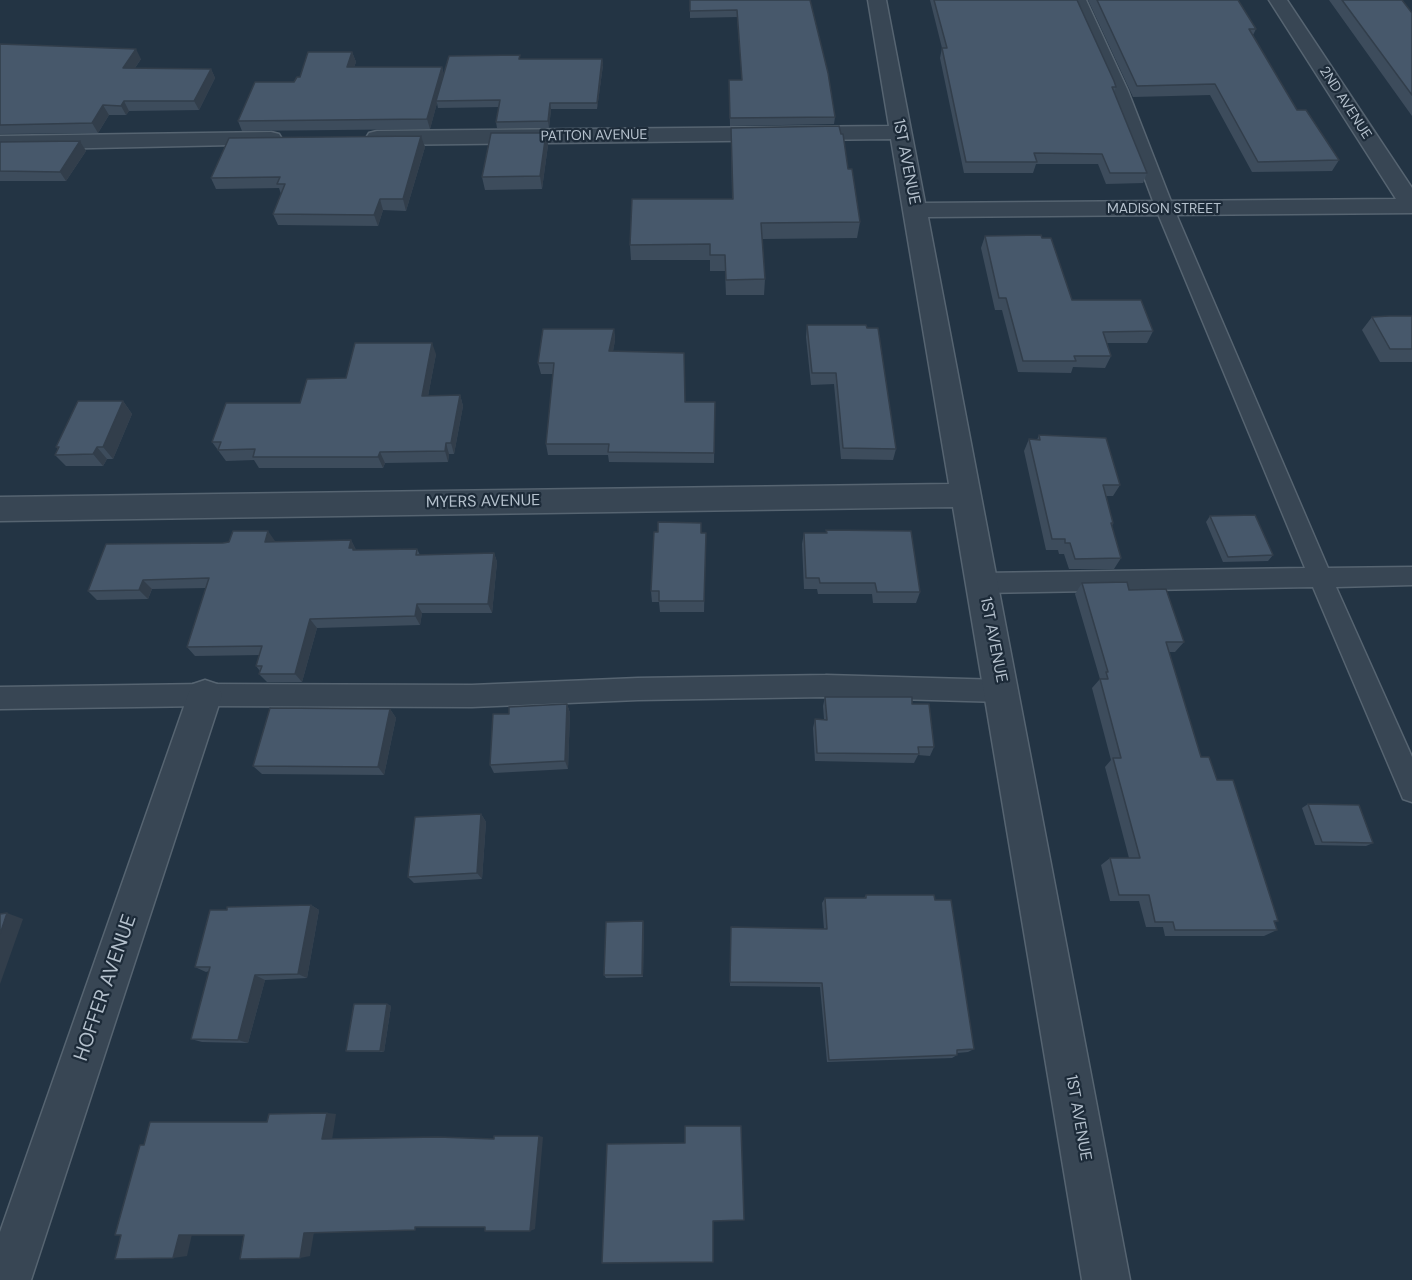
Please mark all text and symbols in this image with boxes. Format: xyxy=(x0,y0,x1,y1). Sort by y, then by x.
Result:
street label: 2ND AVENUE xyxy=(1315,64,1375,142)
street label: 1ST AVENUE xyxy=(888,118,924,206)
street label: PATTON AVENUE xyxy=(541,127,647,145)
street label: MADISON STREET xyxy=(1107,201,1221,217)
street label: MYERS AVENUE xyxy=(426,491,540,513)
street label: 1ST AVENUE xyxy=(975,596,1011,684)
street label: HOFFER AVENUE xyxy=(70,912,142,1064)
street label: 1ST AVENUE xyxy=(1061,1074,1095,1162)

